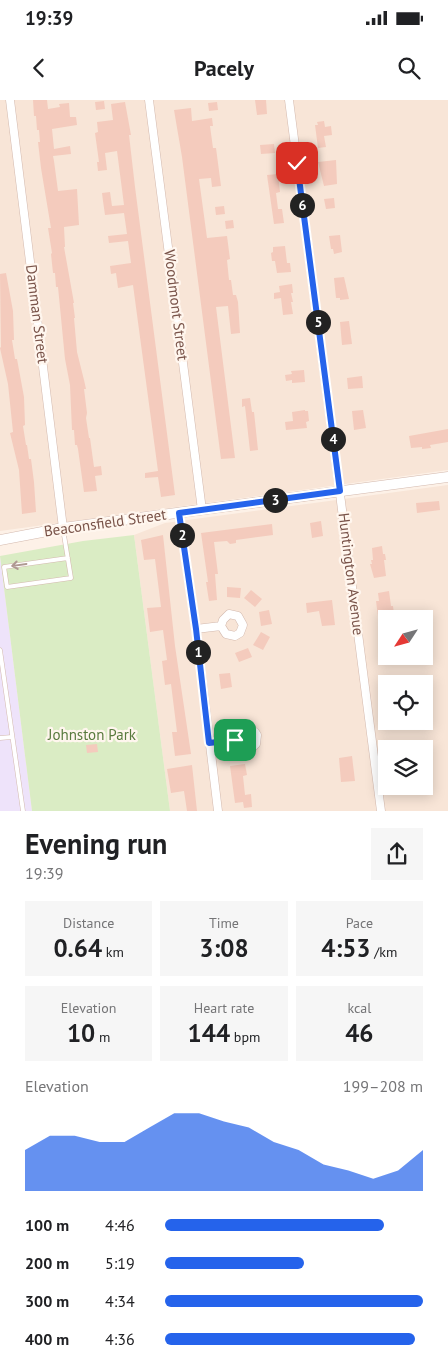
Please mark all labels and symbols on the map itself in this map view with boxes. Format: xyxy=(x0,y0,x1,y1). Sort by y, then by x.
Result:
pin xyxy=(276,142,318,184)
pin: 6 xyxy=(290,192,314,218)
street label: Woodmont Street xyxy=(160,248,193,362)
street label: Damman Street xyxy=(22,263,53,365)
pin: 5 xyxy=(306,310,330,334)
pin: 4 xyxy=(320,426,346,452)
pin: 3 xyxy=(262,488,288,512)
street label: Beaconsfield Street xyxy=(43,505,167,540)
street label: Huntington Avenue xyxy=(335,512,368,636)
pin: 2 xyxy=(170,522,194,548)
one-way arrow xyxy=(12,560,28,570)
north arrow xyxy=(378,610,432,665)
pin: 1 xyxy=(186,640,210,664)
pin xyxy=(214,719,256,761)
park label: Johnston Park xyxy=(47,725,137,744)

